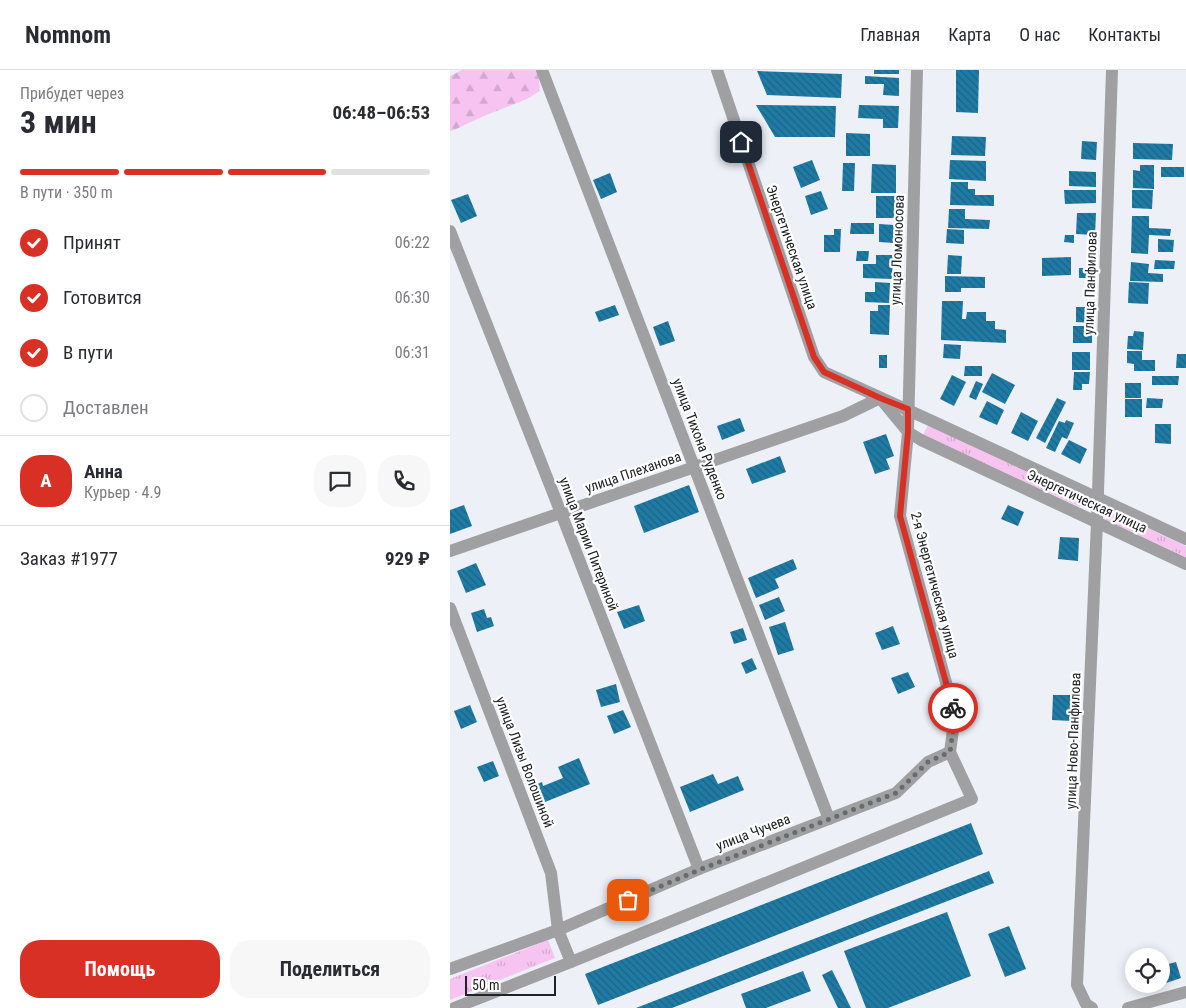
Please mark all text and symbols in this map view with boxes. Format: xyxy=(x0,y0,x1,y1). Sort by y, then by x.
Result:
text: Nomnom xyxy=(25,21,111,49)
text: Главная xyxy=(860,24,920,45)
text: Карта xyxy=(948,24,991,45)
text: О нас xyxy=(1019,24,1060,45)
text: Контакты xyxy=(1088,24,1161,45)
text: Прибудет через xyxy=(20,84,124,103)
text: 06:48–06:53 xyxy=(332,101,430,124)
text: 3 мин xyxy=(20,103,97,141)
pin xyxy=(720,121,762,163)
icon: home xyxy=(727,128,755,156)
text: В пути · 350 m xyxy=(20,183,113,202)
street label: Энергетическая улица xyxy=(763,183,821,311)
street label: улица Ломоносова xyxy=(887,195,907,305)
icon: check xyxy=(20,229,48,257)
text: Принят xyxy=(63,231,121,254)
street label: улица Панфилова xyxy=(1080,231,1100,335)
text: 06:22 xyxy=(395,233,430,252)
icon: check xyxy=(20,284,48,312)
text: Готовится xyxy=(63,286,142,309)
text: 06:30 xyxy=(395,288,430,307)
icon: check xyxy=(20,339,48,367)
text: В пути xyxy=(63,341,113,364)
text: 06:31 xyxy=(395,343,430,362)
street label: улица Тихона Руденко xyxy=(669,376,731,502)
text: Доставлен xyxy=(63,396,149,419)
street label: улица Плеханова xyxy=(583,448,683,496)
button: chat xyxy=(314,455,366,507)
button: phone xyxy=(378,455,430,507)
text: Анна xyxy=(84,460,123,483)
street label: Энергетическая улица xyxy=(1024,466,1150,536)
text: А xyxy=(40,469,52,492)
street label: улица Марии Питериной xyxy=(556,475,622,613)
text: Курьер · 4.9 xyxy=(84,483,162,502)
street label: 2-я Энергетическая улица xyxy=(908,510,962,660)
text: Заказ #1977 xyxy=(20,547,118,570)
text: 929 ₽ xyxy=(385,547,430,570)
street label: улица Ново-Панфилова xyxy=(1063,672,1083,810)
courier xyxy=(928,683,978,733)
street label: улица Лизы Волошиной xyxy=(493,694,557,830)
icon: bike xyxy=(939,694,967,722)
street label: улица Чучева xyxy=(714,810,792,854)
pin xyxy=(607,879,649,921)
icon: bag xyxy=(614,886,642,914)
button: Помощь xyxy=(20,940,220,998)
button: Поделиться xyxy=(230,940,430,998)
map controls xyxy=(1125,948,1170,993)
button: locate xyxy=(1125,948,1170,993)
scale bar xyxy=(465,973,556,996)
text: 50 m xyxy=(472,977,500,993)

